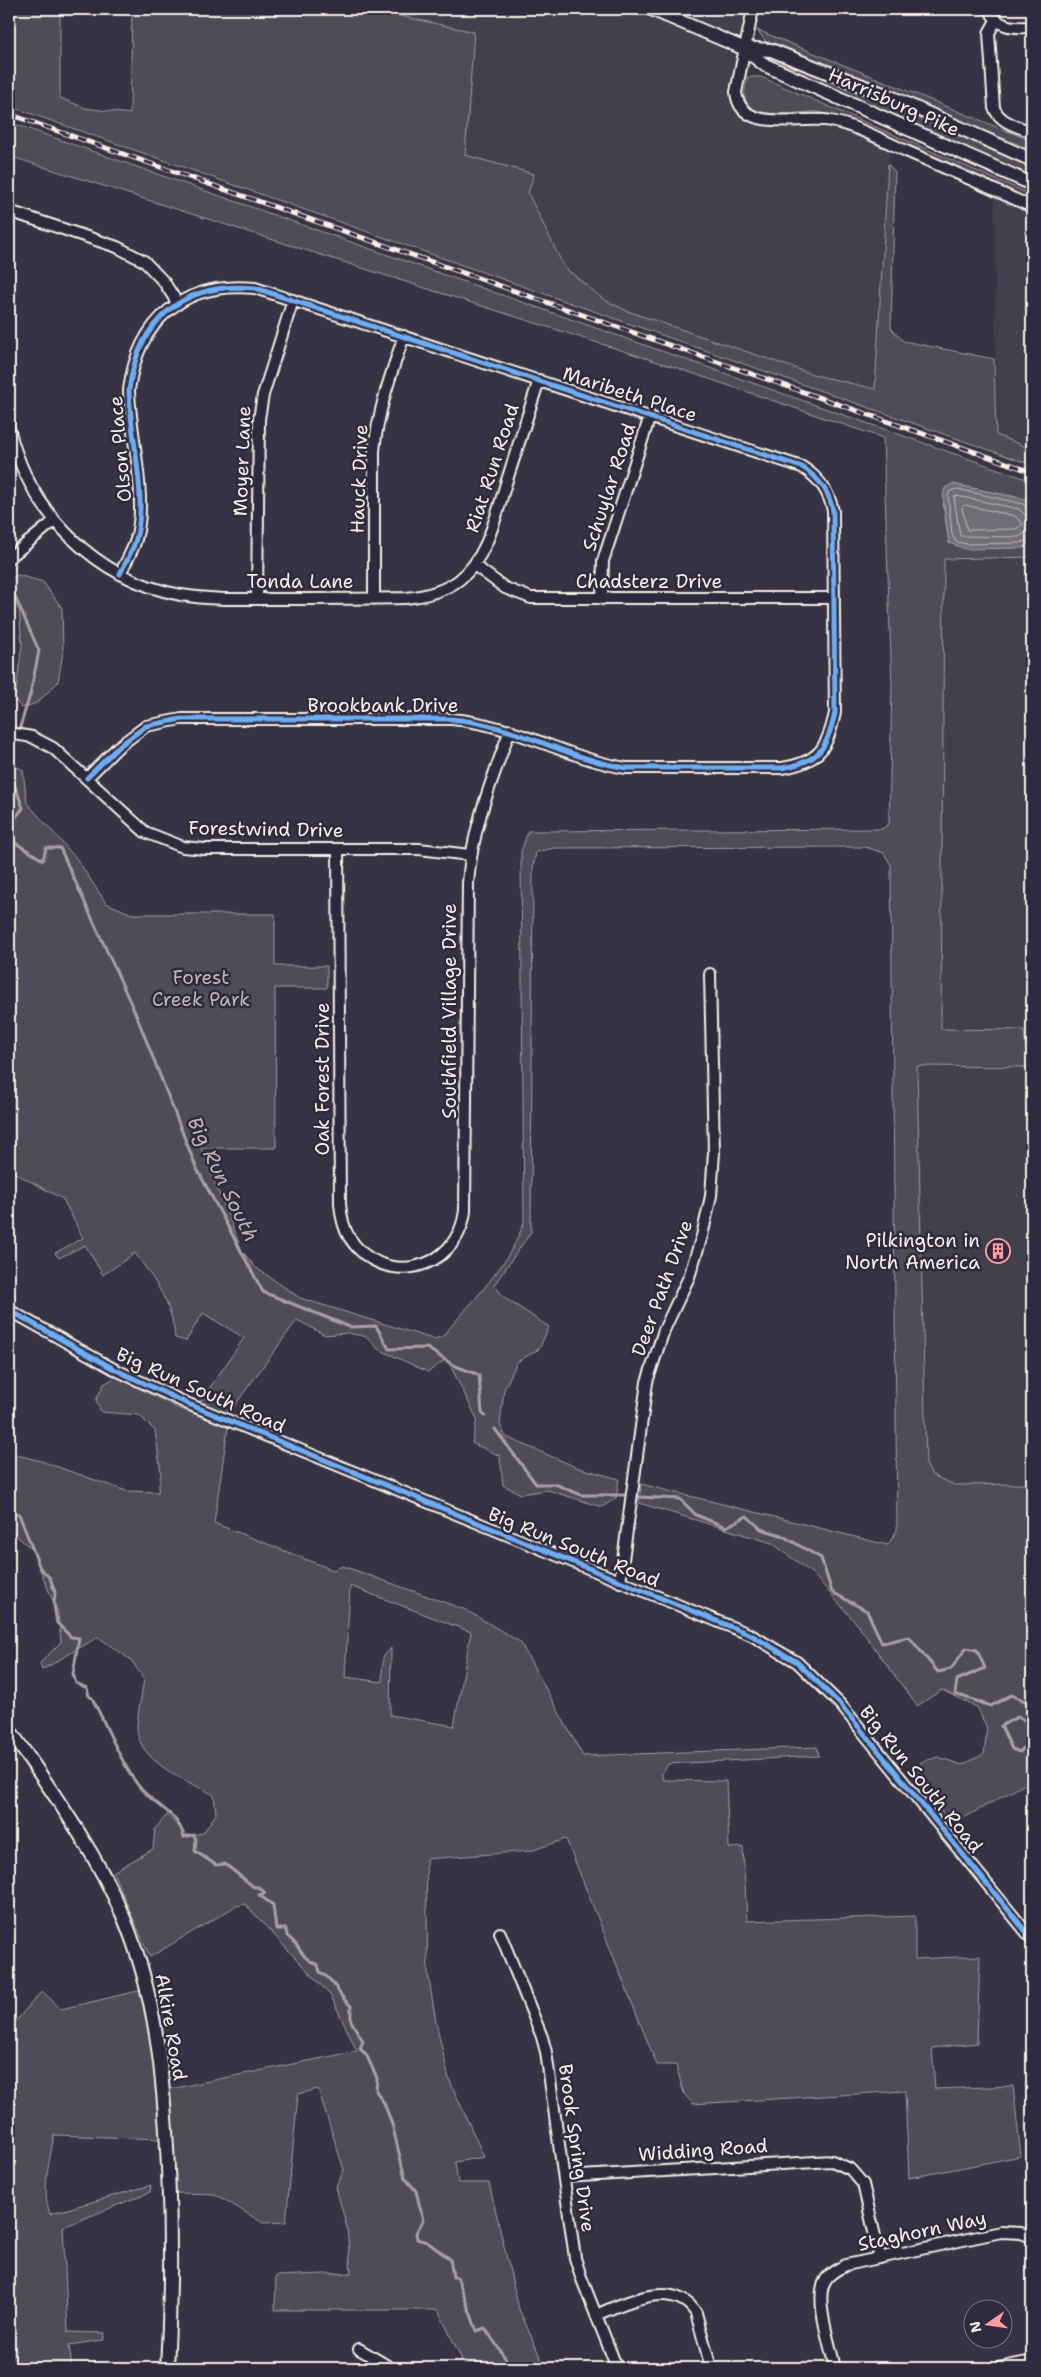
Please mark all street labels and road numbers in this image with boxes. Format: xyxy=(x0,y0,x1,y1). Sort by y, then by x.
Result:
street label: Harrisburg Pike xyxy=(824,62,964,142)
street label: Maribeth Place xyxy=(560,361,700,427)
street label: Olson Place xyxy=(103,395,137,503)
street label: Riat Run Road xyxy=(459,400,525,536)
street label: Moyer Lane xyxy=(228,405,256,517)
street label: Schuylar Road xyxy=(577,420,641,554)
street label: Hauck Drive xyxy=(345,424,373,534)
street label: Tonda Lane xyxy=(246,569,354,594)
street label: Chadsterz Drive xyxy=(576,569,722,594)
street label: Brookbank Drive xyxy=(307,693,459,718)
street label: Forestwind Drive xyxy=(188,815,344,843)
street label: Southfield Village Drive xyxy=(437,903,462,1119)
street label: Oak Forest Drive xyxy=(310,1003,335,1155)
street label: Deer Path Drive xyxy=(626,1216,698,1360)
street label: Big Run South Road xyxy=(112,1341,290,1439)
street label: Big Run South Road xyxy=(485,1501,663,1593)
street label: Big Run South Road xyxy=(854,1700,988,1858)
street label: Alkire Road xyxy=(149,1972,193,2082)
street label: Brook Spring Drive xyxy=(553,2062,601,2234)
street label: Widding Road xyxy=(637,2133,769,2167)
street label: Staghorn Way xyxy=(856,2205,988,2257)

